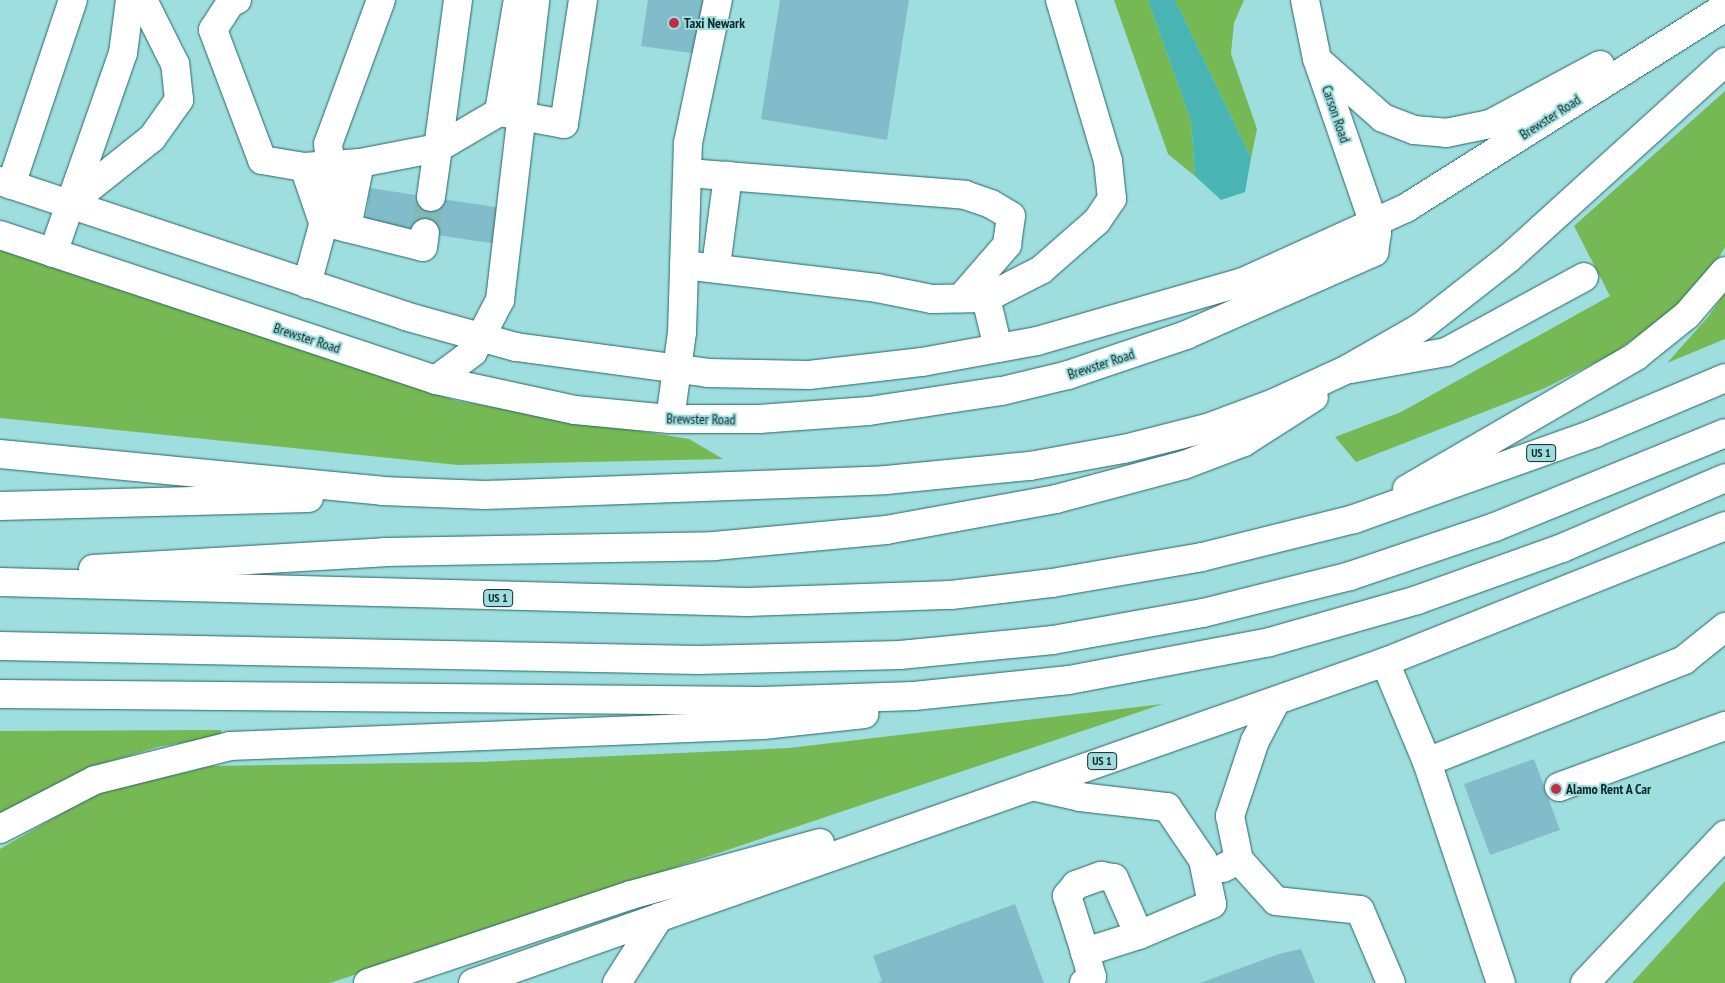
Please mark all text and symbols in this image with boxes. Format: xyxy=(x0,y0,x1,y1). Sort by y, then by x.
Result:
place label: Taxi Newark xyxy=(684,15,745,31)
marker: Taxi Newark xyxy=(668,17,680,29)
street label: Carson Road xyxy=(1318,83,1354,145)
street label: Brewster Road xyxy=(1516,91,1584,143)
street label: Brewster Road xyxy=(271,319,343,357)
street label: Brewster Road xyxy=(1065,345,1137,383)
street label: Brewster Road xyxy=(666,410,736,428)
road number: US 1 xyxy=(1526,443,1556,462)
road number: US 1 xyxy=(483,588,513,608)
road number: US 1 xyxy=(1087,751,1117,770)
place label: Alamo Rent A Car xyxy=(1566,781,1652,797)
marker: Alamo Rent A Car xyxy=(1550,783,1562,795)

